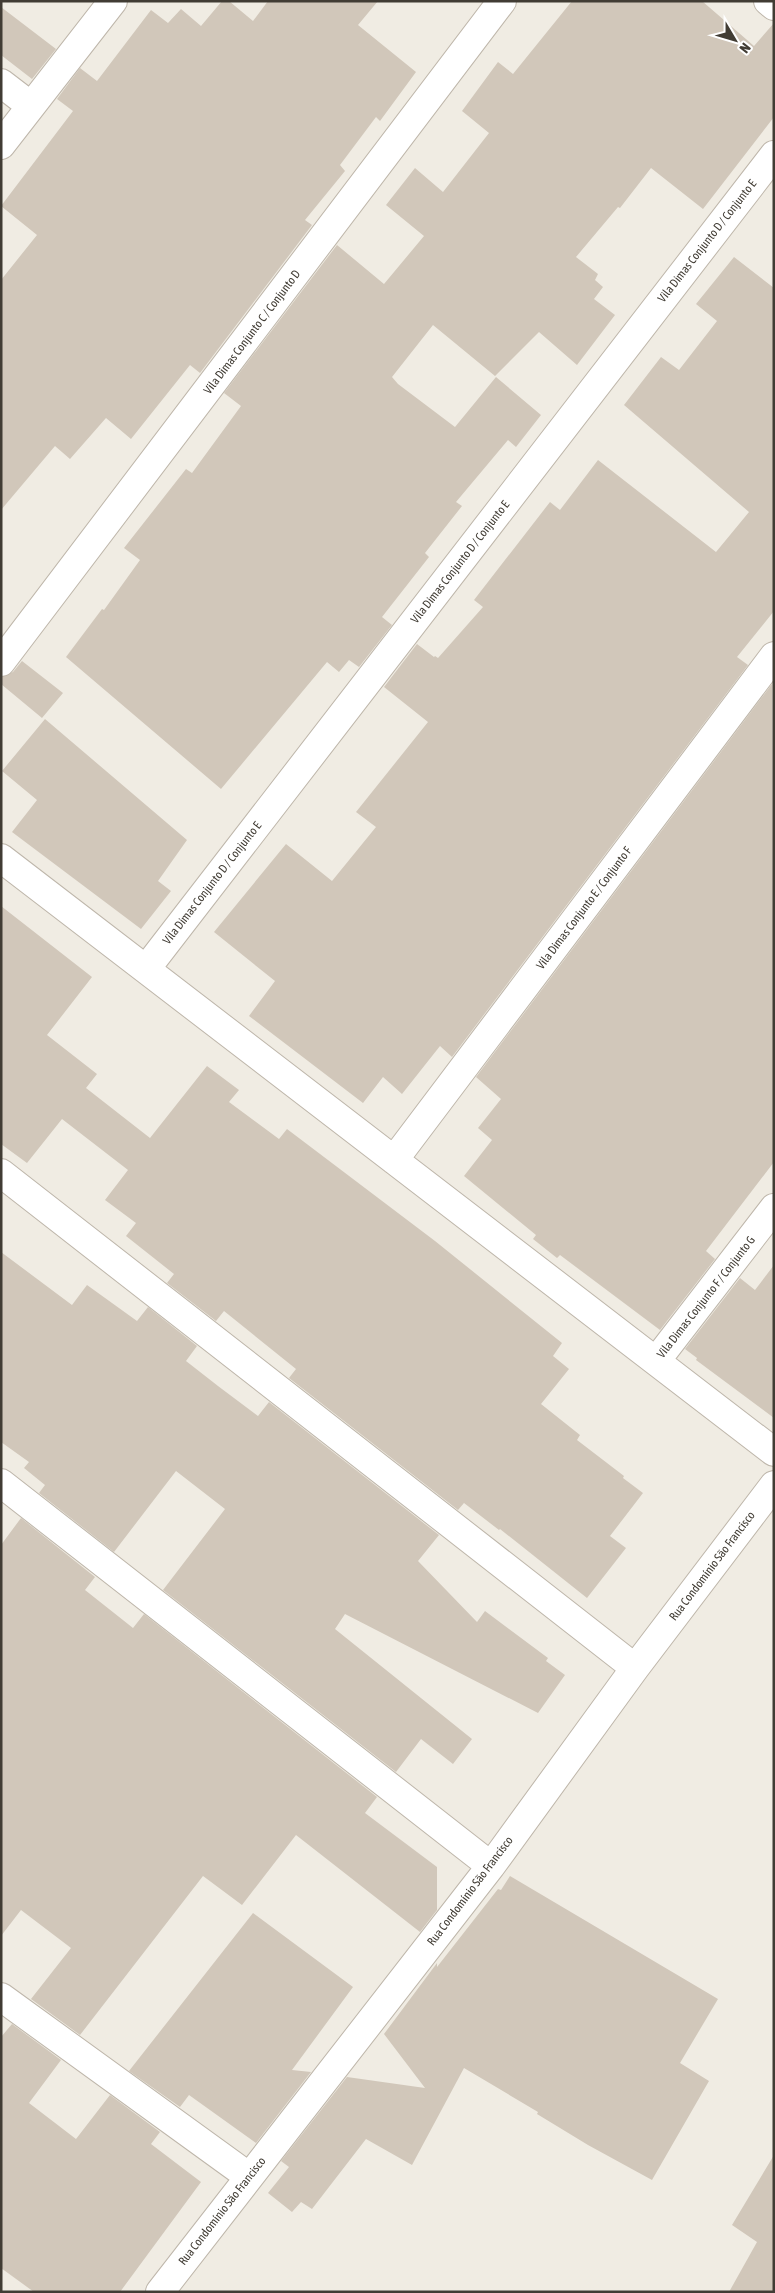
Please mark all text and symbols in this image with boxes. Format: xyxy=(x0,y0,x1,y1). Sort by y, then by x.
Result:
north arrow xyxy=(710,15,760,65)
text: N xyxy=(736,40,754,56)
street label: Vila Dimas Conjunto D / Conjunto E xyxy=(655,177,759,305)
street label: Vila Dimas Conjunto C / Conjunto D xyxy=(201,267,303,397)
street label: Vila Dimas Conjunto D / Conjunto E xyxy=(408,498,512,626)
street label: Vila Dimas Conjunto D / Conjunto E xyxy=(160,819,264,947)
street label: Vila Dimas Conjunto E / Conjunto F xyxy=(533,844,635,972)
street label: Vila Dimas Conjunto F / Conjunto G xyxy=(654,1233,758,1361)
street label: Rua Condomínio São Francisco xyxy=(666,1508,758,1623)
street label: Rua Condomínio São Francisco xyxy=(424,1833,516,1948)
street label: Rua Condomínio São Francisco xyxy=(175,2154,269,2268)

